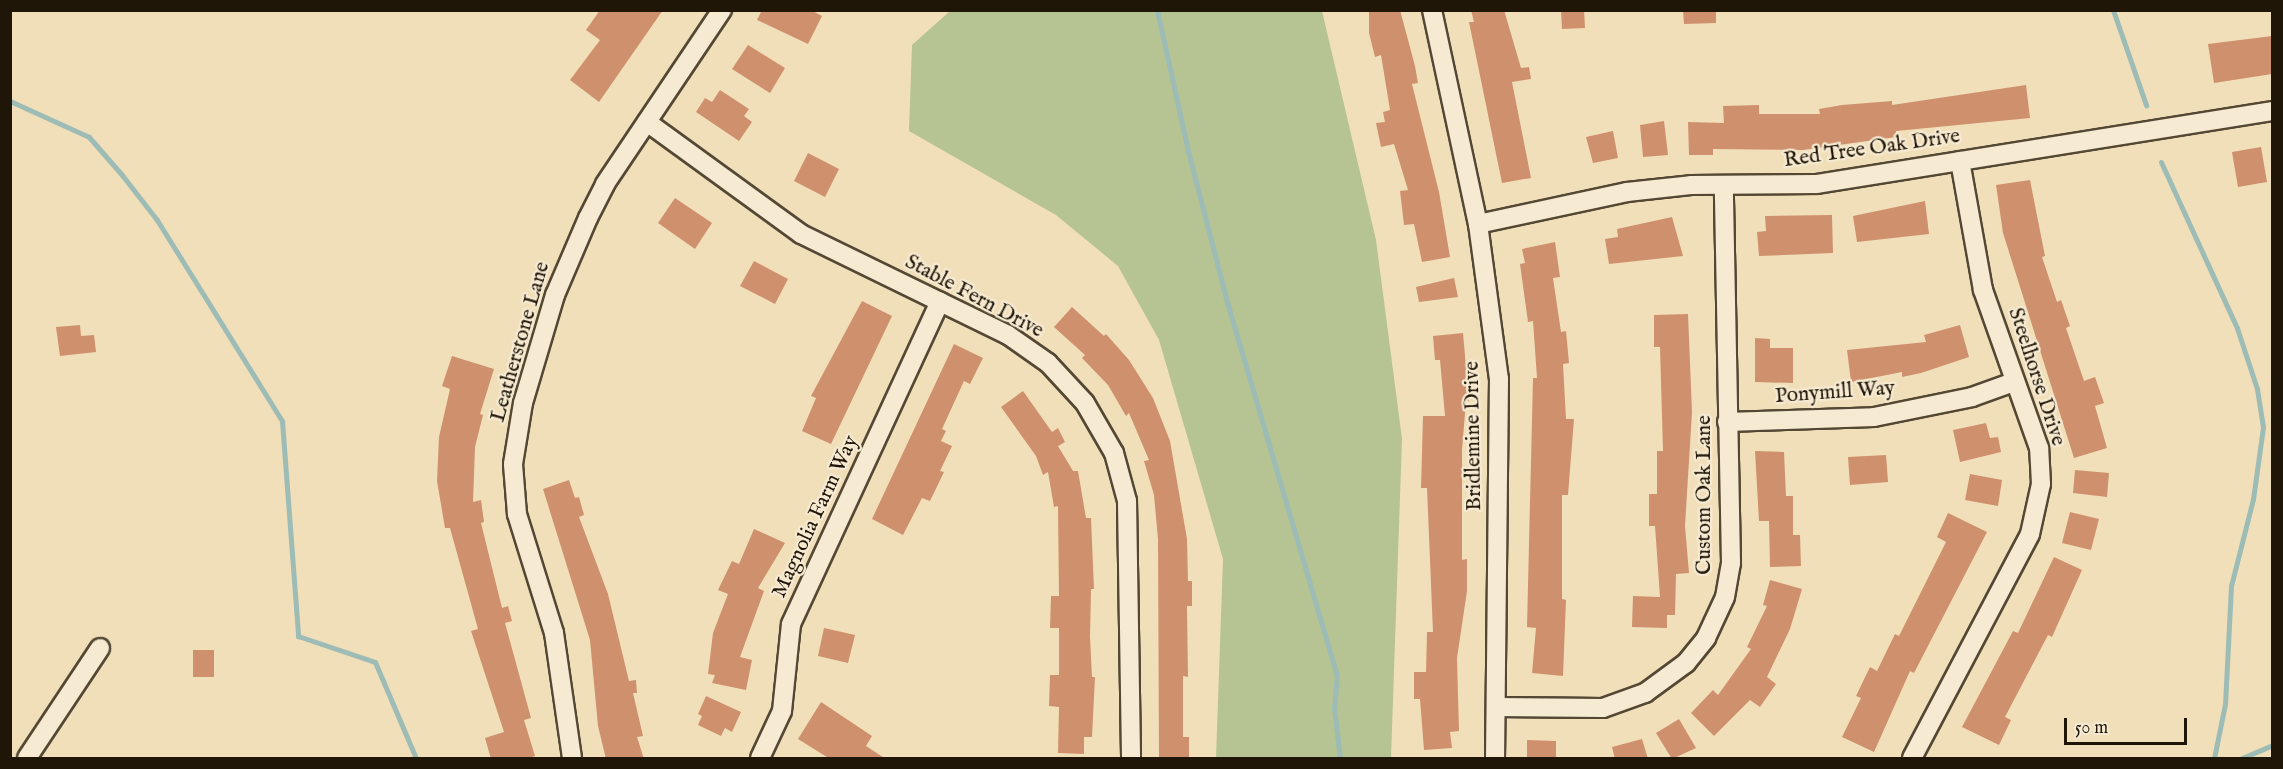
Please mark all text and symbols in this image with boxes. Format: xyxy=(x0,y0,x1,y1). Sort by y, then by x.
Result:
street label: Red Tree Oak Drive xyxy=(1782,124,1962,174)
street label: Stable Fern Drive xyxy=(900,250,1048,344)
street label: Leatherstone Lane xyxy=(486,259,556,425)
street label: Steelhorse Drive xyxy=(2002,305,2070,449)
street label: Bridlemine Drive xyxy=(1460,361,1488,511)
street label: Ponymill Way xyxy=(1774,376,1896,410)
street label: Custom Oak Lane xyxy=(1692,415,1718,575)
street label: Magnolia Farm Way xyxy=(767,432,865,602)
scale bar xyxy=(2067,706,2190,744)
text: 50 m xyxy=(2075,717,2108,740)

